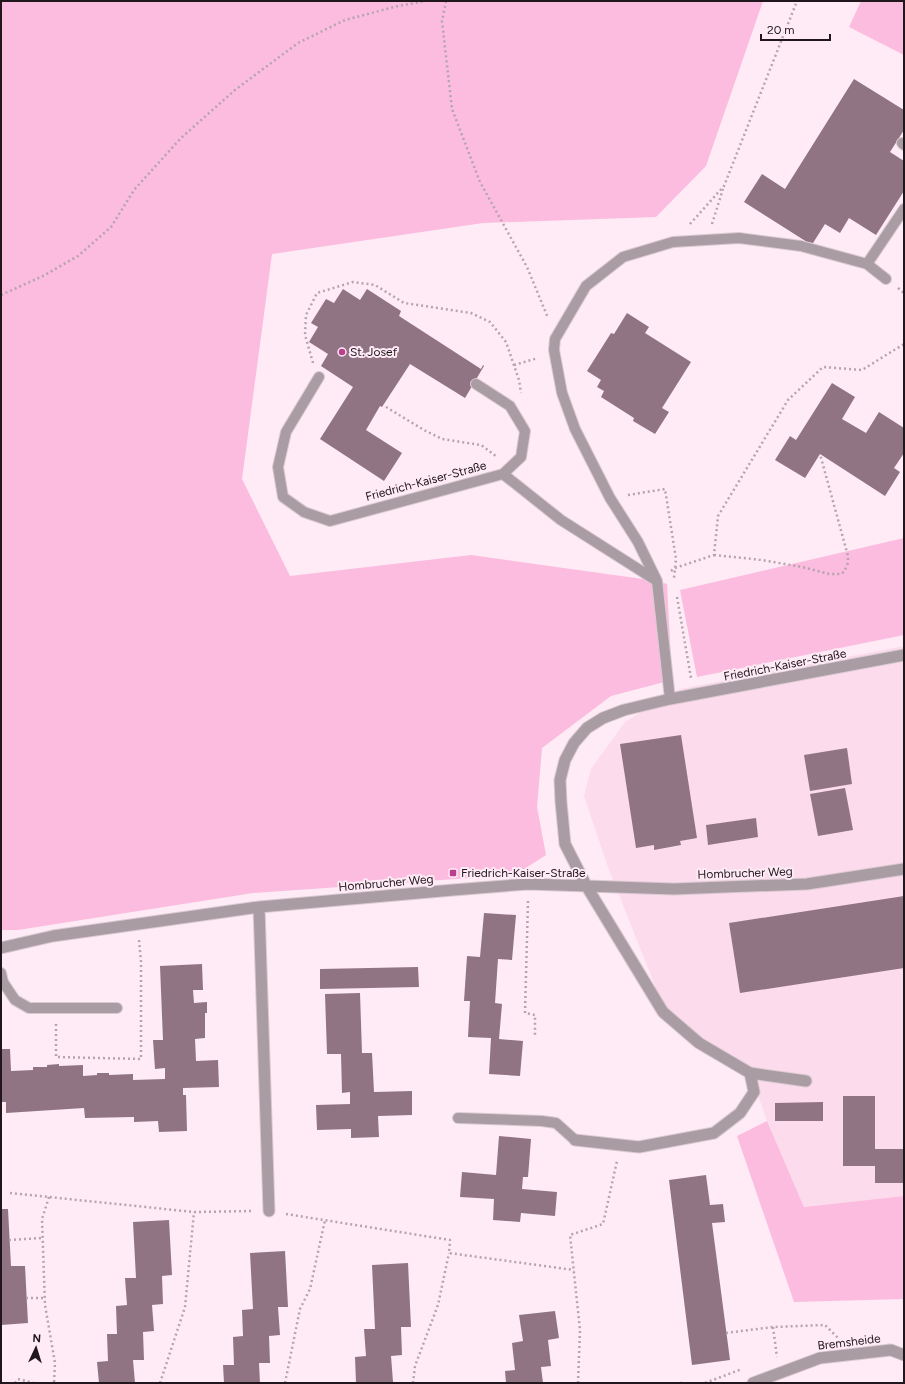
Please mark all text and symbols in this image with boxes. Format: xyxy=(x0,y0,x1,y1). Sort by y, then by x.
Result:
scale bar xyxy=(761,16,830,42)
text: 20 m xyxy=(767,23,795,37)
place label: St. Josef xyxy=(350,345,398,359)
marker: St. Josef xyxy=(337,347,347,357)
street label: Friedrich-Kaiser-Straße xyxy=(364,458,488,504)
street label: Friedrich-Kaiser-Straße xyxy=(723,646,848,684)
street label: Hombrucher Weg xyxy=(697,864,793,882)
place label: Friedrich-Kaiser-Straße xyxy=(461,866,586,880)
marker: Friedrich-Kaiser-Straße xyxy=(448,868,458,878)
street label: Hombrucher Weg xyxy=(338,872,434,894)
north arrow xyxy=(16,1328,56,1368)
street label: Bremsheide xyxy=(817,1331,882,1353)
text: N xyxy=(32,1332,41,1345)

